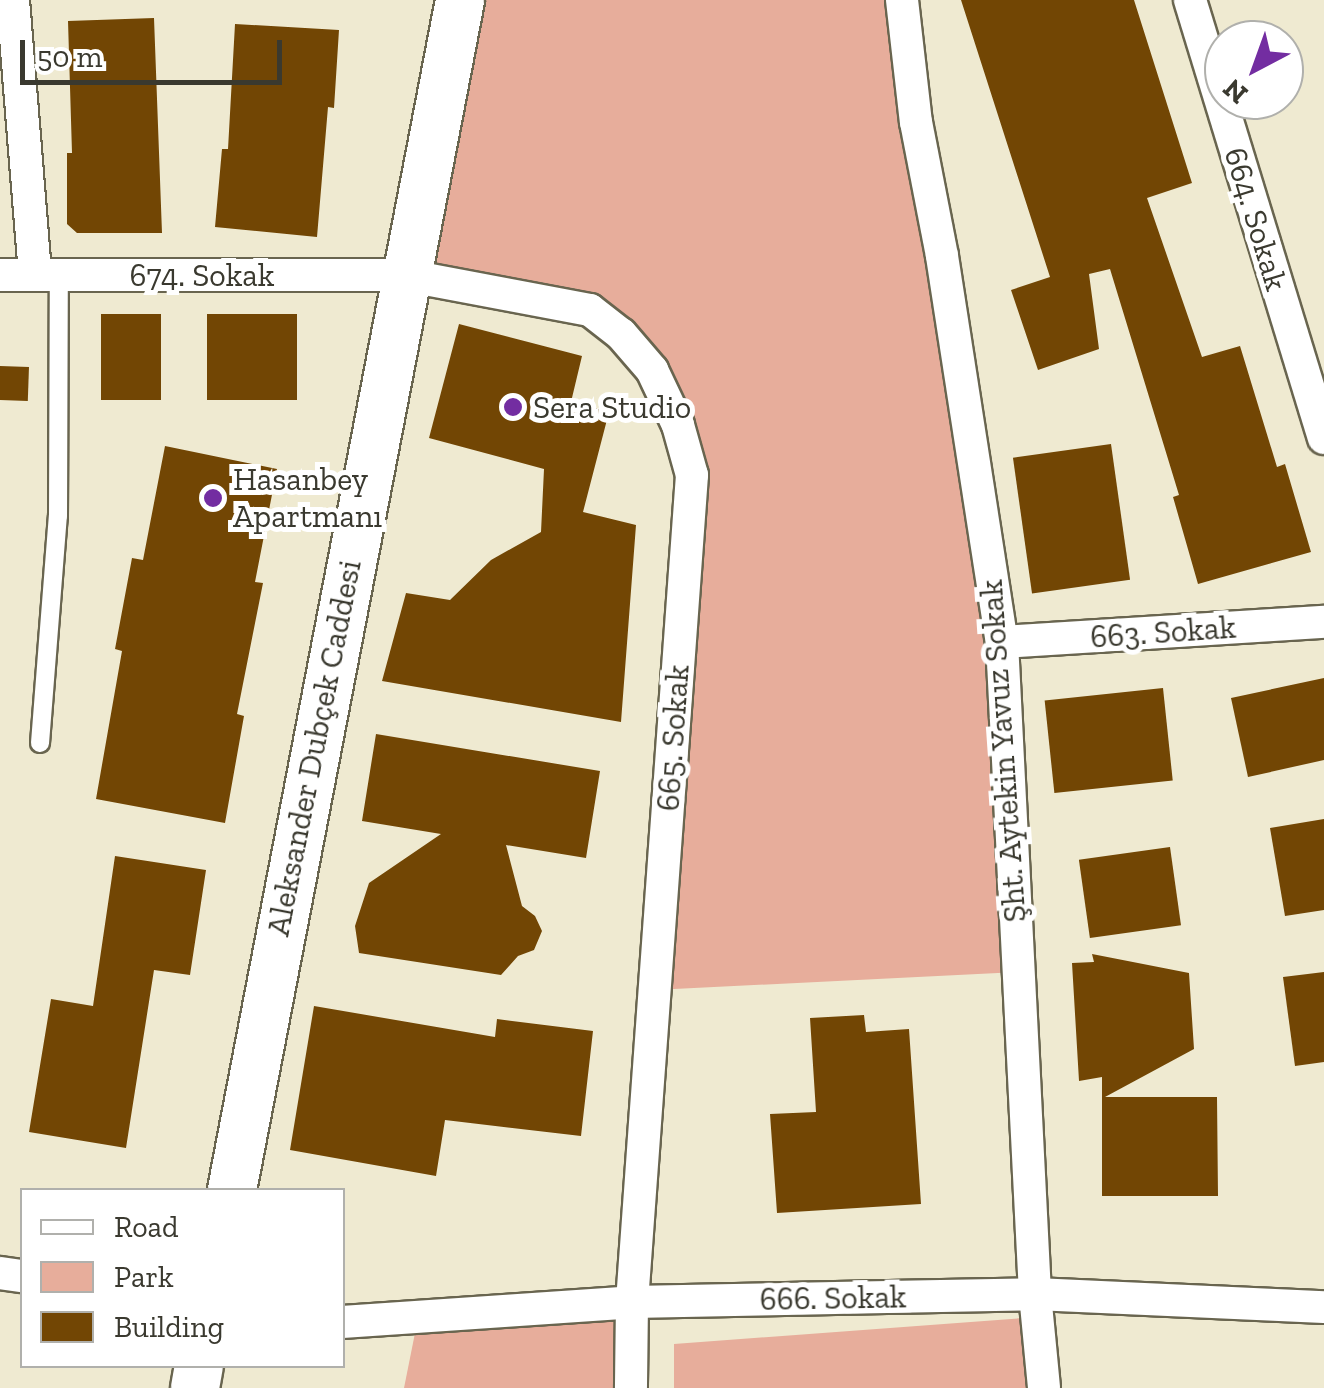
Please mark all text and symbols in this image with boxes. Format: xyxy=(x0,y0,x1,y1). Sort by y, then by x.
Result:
scale bar xyxy=(25,20,288,82)
north arrow xyxy=(1204,20,1304,120)
text: 50 m xyxy=(37,39,102,75)
text: N xyxy=(1216,72,1254,111)
street label: 664. Sokak xyxy=(1216,143,1296,295)
street label: 674. Sokak xyxy=(130,256,274,294)
place label: Sera Studio xyxy=(533,388,691,426)
marker: Sera Studio xyxy=(502,396,524,418)
place label: Hasanbey Apartmanı xyxy=(233,461,382,536)
marker: Hasanbey Apartmanı xyxy=(202,487,224,509)
street label: Aleksander Dubçek Caddesi xyxy=(259,557,369,939)
street label: Şht. Aytekin Yavuz Sokak xyxy=(972,577,1034,925)
street label: 663. Sokak xyxy=(1089,608,1237,656)
street label: 665. Sokak xyxy=(649,664,697,812)
legend xyxy=(20,1188,345,1368)
text: Road xyxy=(114,1209,179,1245)
text: Park xyxy=(114,1259,174,1295)
street label: 666. Sokak xyxy=(759,1278,907,1318)
text: Building xyxy=(114,1309,224,1345)

